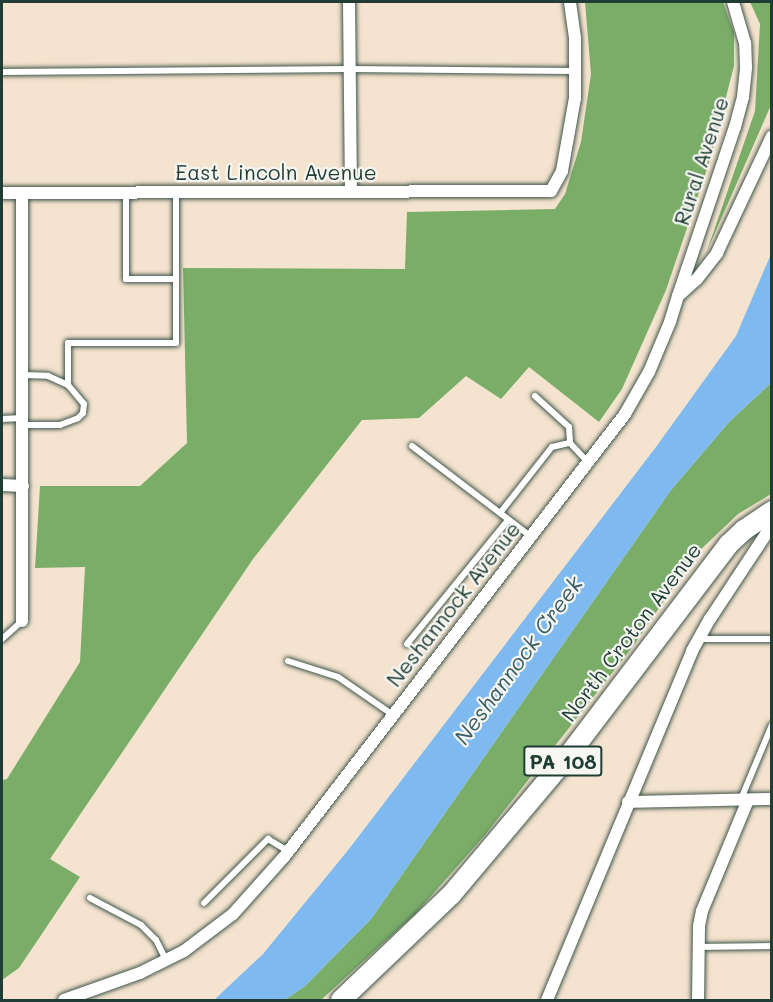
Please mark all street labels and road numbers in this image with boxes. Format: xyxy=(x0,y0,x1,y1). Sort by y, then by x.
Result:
street label: Rural Avenue xyxy=(668,94,734,228)
street label: East Lincoln Avenue xyxy=(175,159,377,185)
street label: Neshannock Avenue xyxy=(381,517,525,691)
street label: North Croton Avenue xyxy=(556,538,706,726)
road number: PA 108 xyxy=(522,744,604,778)

